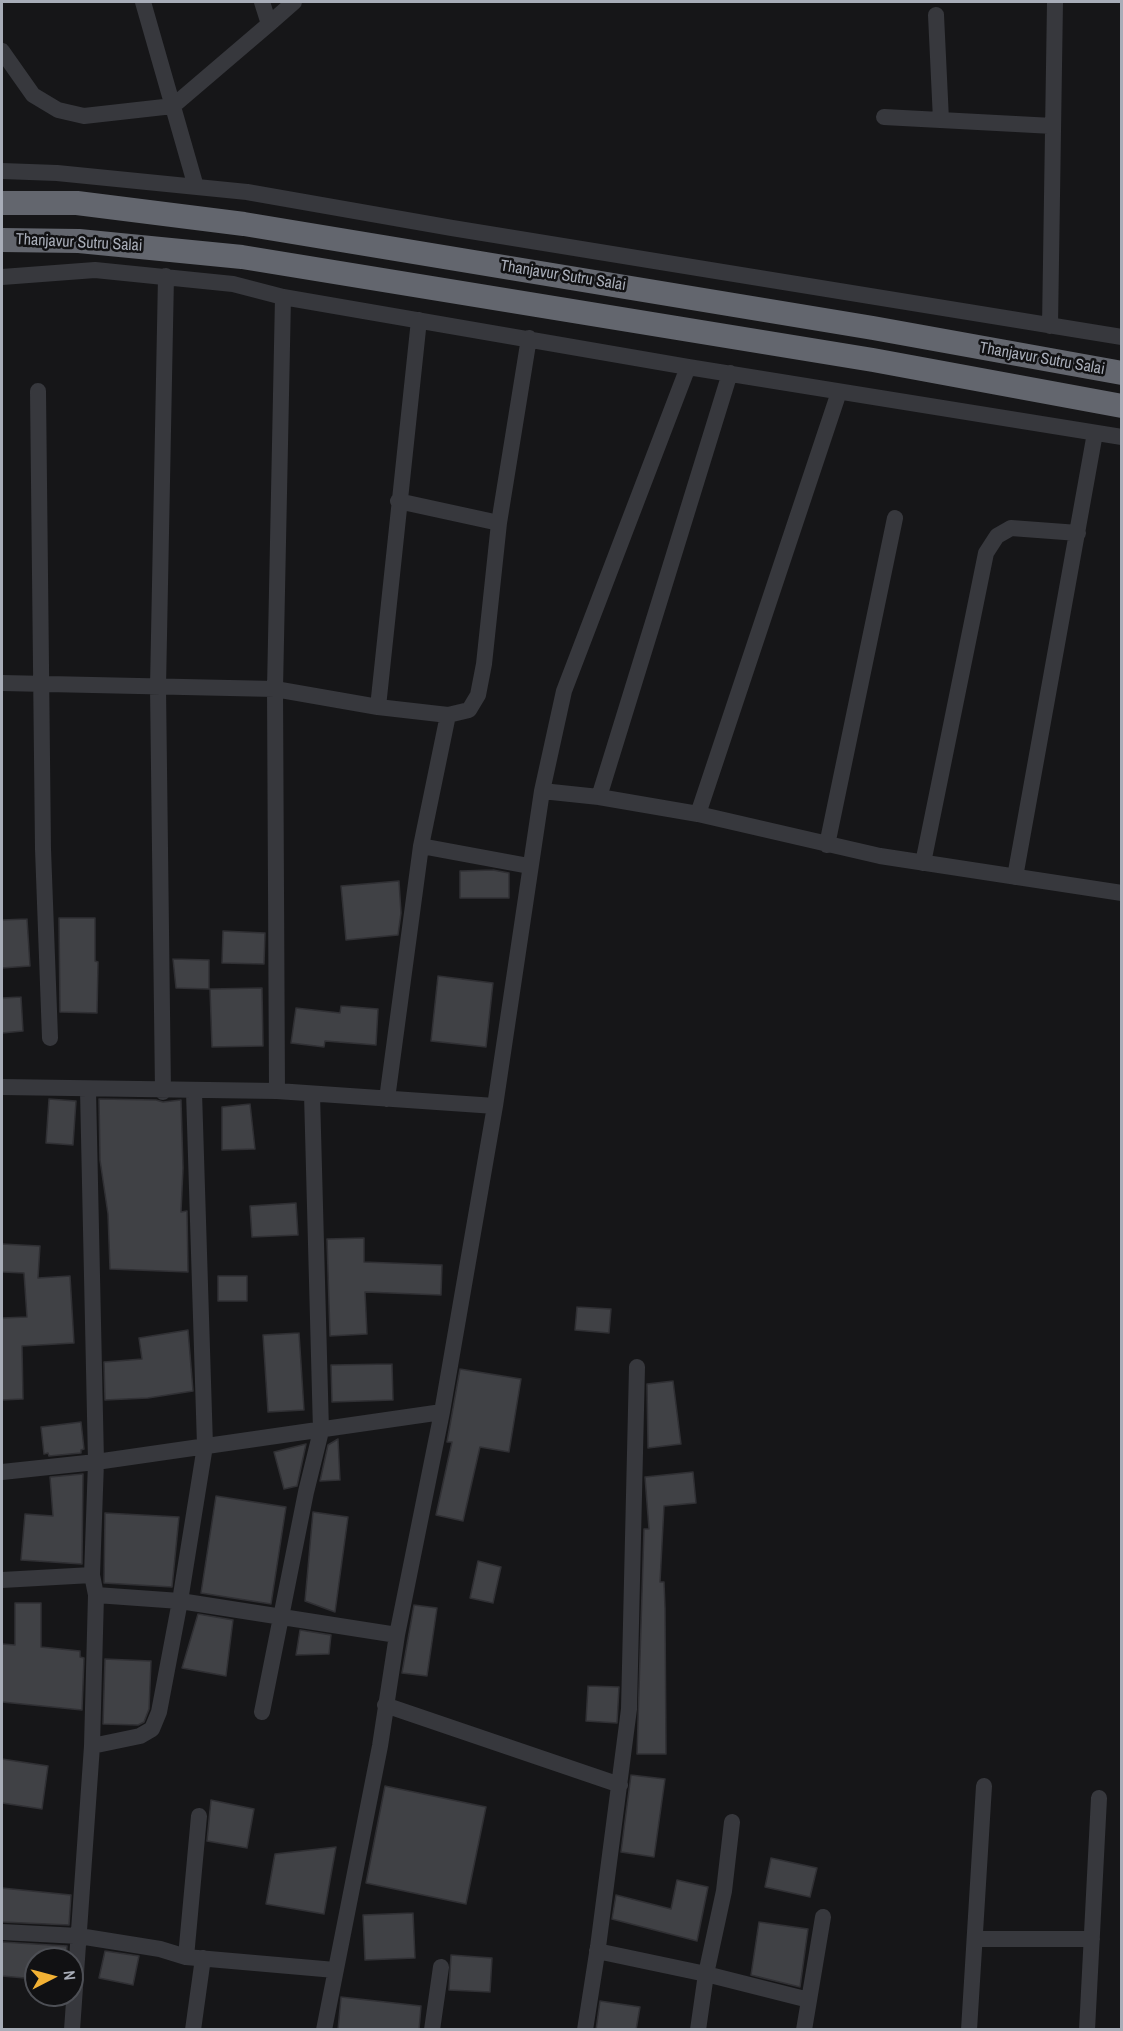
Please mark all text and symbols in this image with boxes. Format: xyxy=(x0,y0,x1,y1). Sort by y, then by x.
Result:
street label: Thanjavur Sutru Salai xyxy=(15,230,143,256)
street label: Thanjavur Sutru Salai xyxy=(499,257,627,295)
street label: Thanjavur Sutru Salai xyxy=(978,339,1106,379)
north arrow xyxy=(24,1947,84,2007)
text: N xyxy=(58,1969,81,1981)

